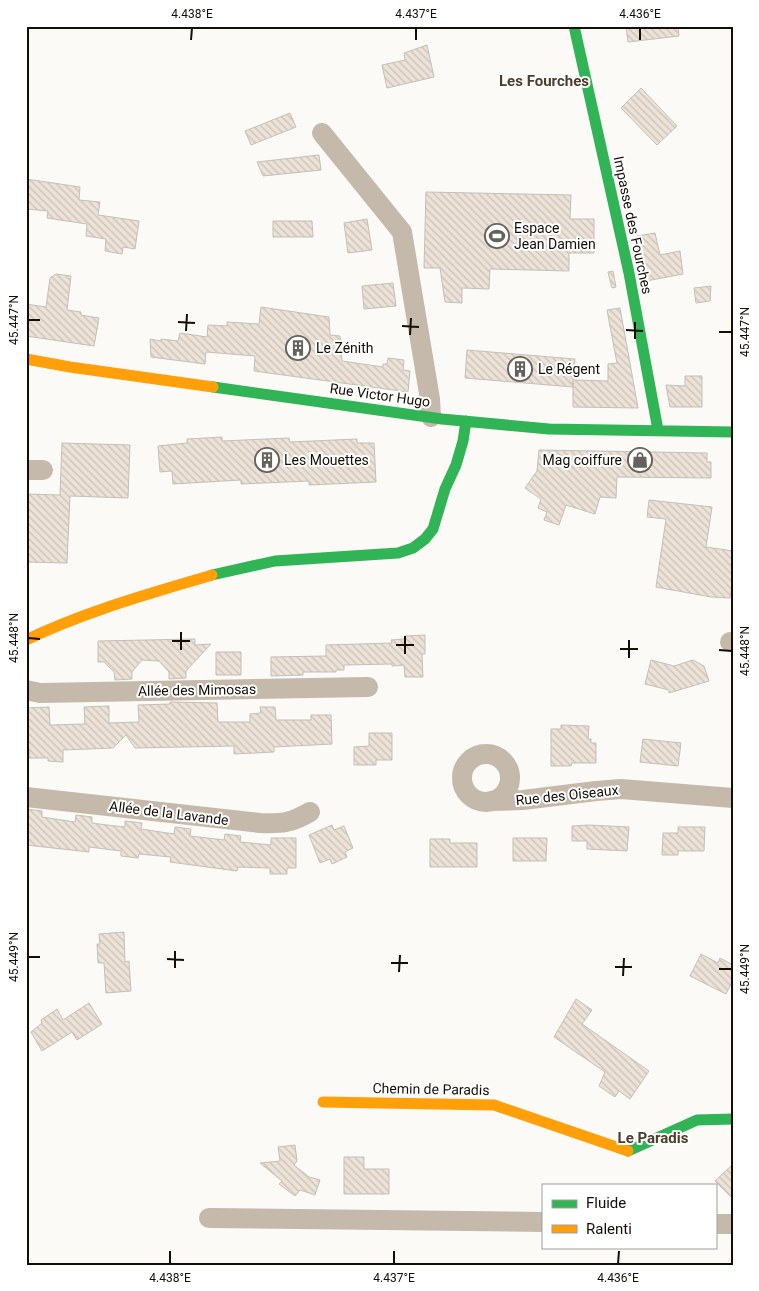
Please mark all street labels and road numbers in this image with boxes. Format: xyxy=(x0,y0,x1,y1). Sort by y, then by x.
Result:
street label: Impasse des Fourches xyxy=(611,155,655,295)
street label: Rue Victor Hugo xyxy=(329,380,431,410)
street label: Allée des Mimosas xyxy=(138,681,256,699)
street label: Rue des Oiseaux xyxy=(515,782,619,808)
street label: Allée de la Lavande xyxy=(108,798,230,828)
street label: Chemin de Paradis xyxy=(372,1080,490,1098)

